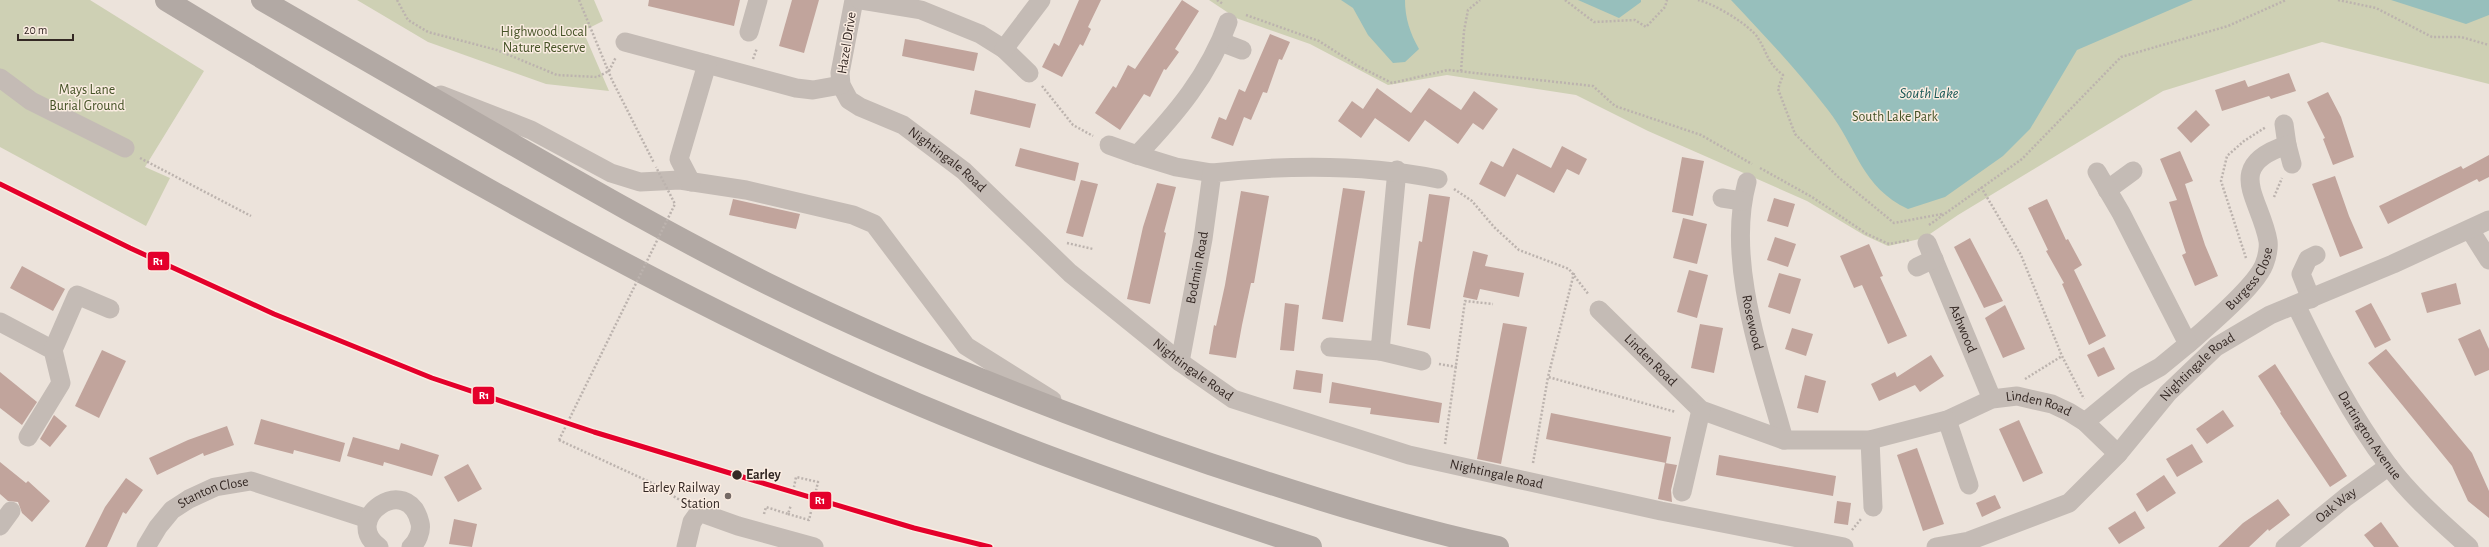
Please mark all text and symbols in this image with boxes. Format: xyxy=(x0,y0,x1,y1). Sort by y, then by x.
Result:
street label: Hazel Drive xyxy=(835,11,859,75)
scale bar xyxy=(18,16,73,42)
text: 20 m xyxy=(24,24,47,36)
park label: Highwood Local Nature Reserve xyxy=(500,25,588,55)
park label: Mays Lane Burial Ground xyxy=(49,83,125,113)
water label: South Lake xyxy=(1900,86,1959,101)
park label: South Lake Park xyxy=(1852,110,1939,124)
street label: Nightingale Road xyxy=(905,124,989,195)
street label: Bodmin Road xyxy=(1184,230,1211,305)
street label: Burgess Close xyxy=(2223,247,2275,313)
line badge: R1 xyxy=(147,251,170,271)
text: R1 xyxy=(153,256,163,267)
street label: Rosewood xyxy=(1739,294,1765,352)
street label: Ashwood xyxy=(1947,303,1979,355)
street label: Nightingale Road xyxy=(2157,331,2237,404)
street label: Linden Road xyxy=(1621,332,1679,389)
street label: Nightingale Road xyxy=(1150,336,1235,404)
line badge: R1 xyxy=(472,386,495,405)
street label: Linden Road xyxy=(2005,389,2073,419)
street label: Dartington Avenue xyxy=(2335,389,2404,483)
text: R1 xyxy=(479,390,489,401)
street label: Nightingale Road xyxy=(1448,457,1545,492)
marker: Earley xyxy=(730,468,744,482)
place label: Earley xyxy=(746,468,782,482)
street label: Stanton Close xyxy=(175,475,250,511)
place label: Earley Railway Station xyxy=(642,481,720,511)
street label: Oak Way xyxy=(2313,485,2359,526)
marker: Earley Railway Station xyxy=(723,491,733,501)
line badge: R1 xyxy=(809,491,832,510)
text: R1 xyxy=(815,495,825,506)

